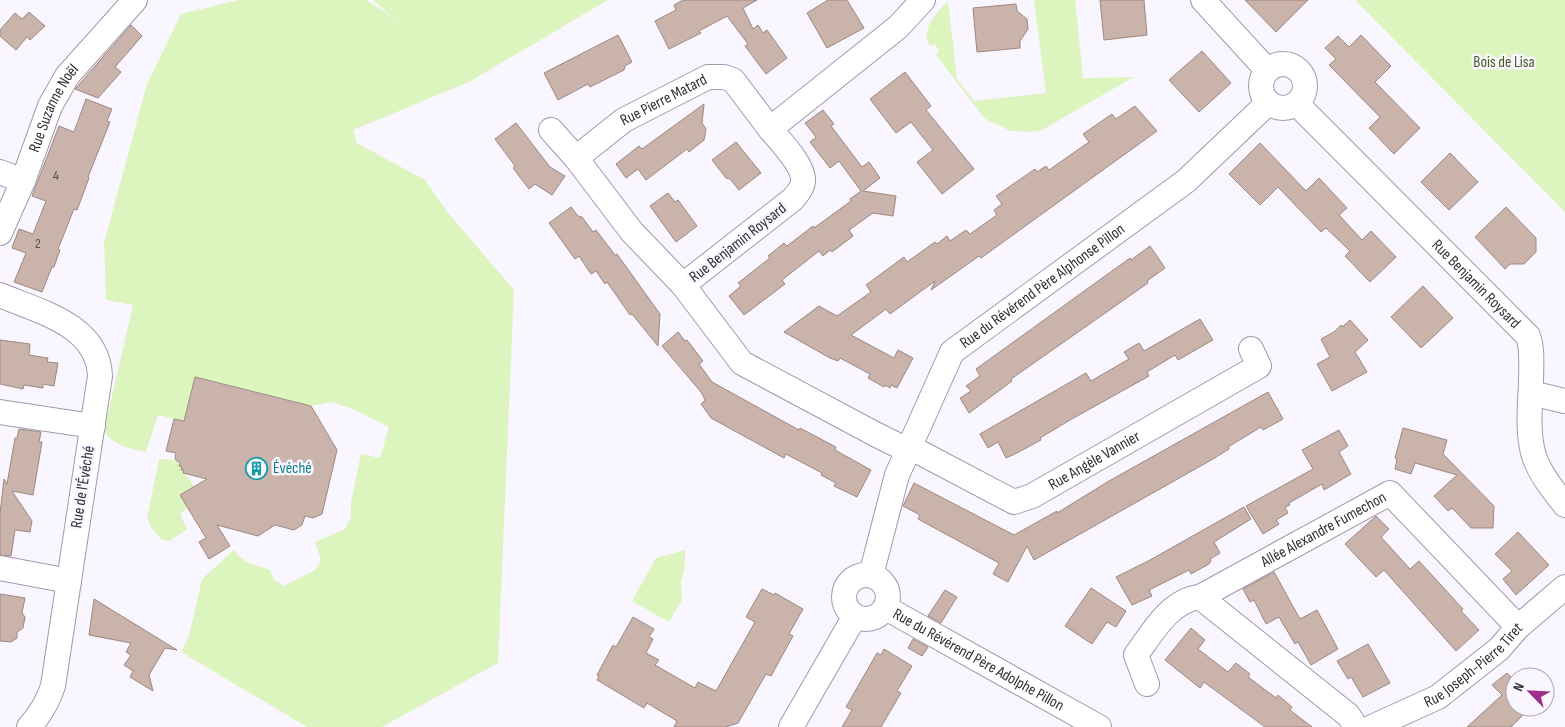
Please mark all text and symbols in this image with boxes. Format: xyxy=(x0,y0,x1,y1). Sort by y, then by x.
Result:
park label: Bois de Lisa xyxy=(1473,53,1535,72)
street label: Rue Suzanne Noël xyxy=(25,60,83,155)
street label: Rue Pierre Matard xyxy=(617,70,710,130)
house number: 4 xyxy=(53,167,59,184)
street label: Rue Benjamin Roysard xyxy=(686,199,790,287)
street label: Rue du Révérend Père Alphonse Pillon xyxy=(956,219,1129,352)
house number: 2 xyxy=(35,235,41,252)
street label: Rue Benjamin Roysard xyxy=(1428,235,1525,333)
street label: Rue Angèle Vannier xyxy=(1045,426,1144,494)
street label: Rue de l'Évéché xyxy=(67,445,99,529)
building icon: Évéché xyxy=(245,456,269,480)
place label: Évéché xyxy=(273,459,312,478)
street label: Allée Alexandre Fumechon xyxy=(1257,487,1389,572)
street label: Rue du Révérend Père Adolphe Pillon xyxy=(890,604,1067,715)
street label: Rue Joseph-Pierre Tiret xyxy=(1421,618,1526,712)
north arrow xyxy=(1505,667,1555,717)
text: N xyxy=(1509,680,1528,694)

